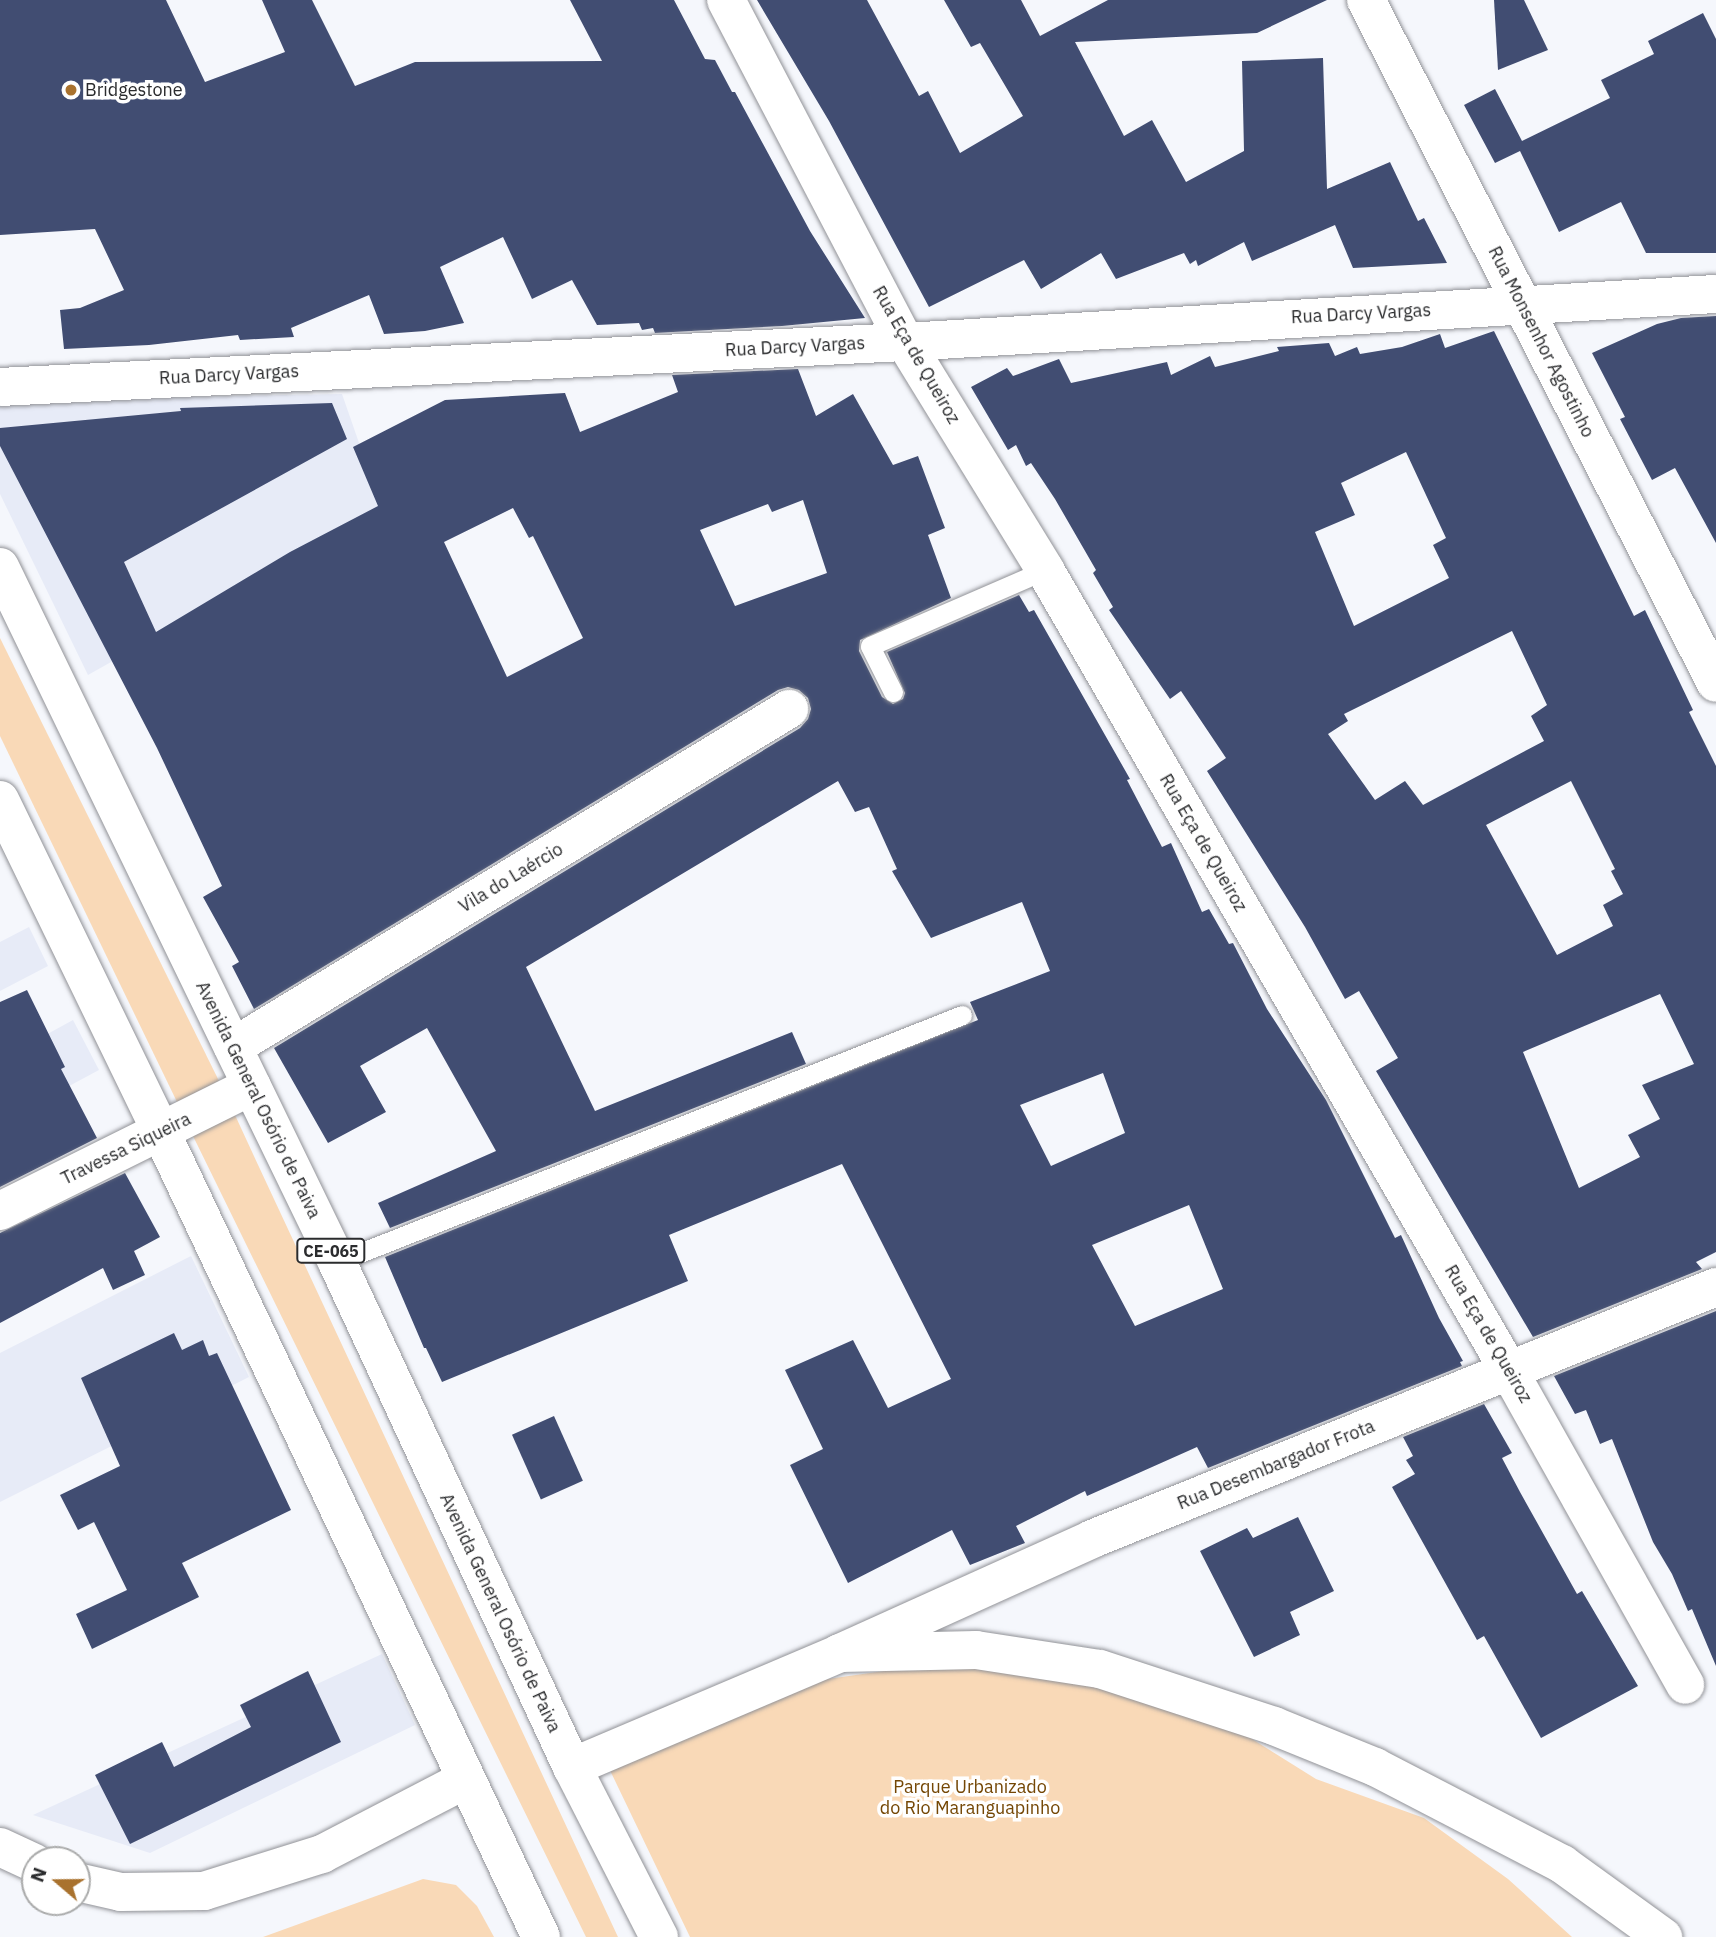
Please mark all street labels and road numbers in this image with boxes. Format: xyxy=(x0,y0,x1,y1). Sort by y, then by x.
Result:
street label: Rua Monsenhor Agostinho xyxy=(1483,243,1599,441)
street label: Rua Eça de Queiroz xyxy=(868,282,964,428)
street label: Rua Darcy Vargas xyxy=(1290,300,1432,328)
street label: Rua Darcy Vargas xyxy=(724,333,866,361)
street label: Rua Darcy Vargas xyxy=(158,361,300,389)
street label: Rua Eça de Queiroz xyxy=(1155,770,1251,916)
street label: Vila do Laércio xyxy=(455,838,567,918)
street label: Avenida General Osório de Paiva xyxy=(191,978,325,1222)
street label: Travessa Siqueira xyxy=(58,1108,194,1190)
road number: CE-065 xyxy=(296,1238,366,1264)
street label: Rua Eça de Queiroz xyxy=(1440,1261,1536,1407)
street label: Rua Desembargador Frota xyxy=(1174,1415,1378,1515)
street label: Avenida General Osório de Paiva xyxy=(435,1490,565,1736)

